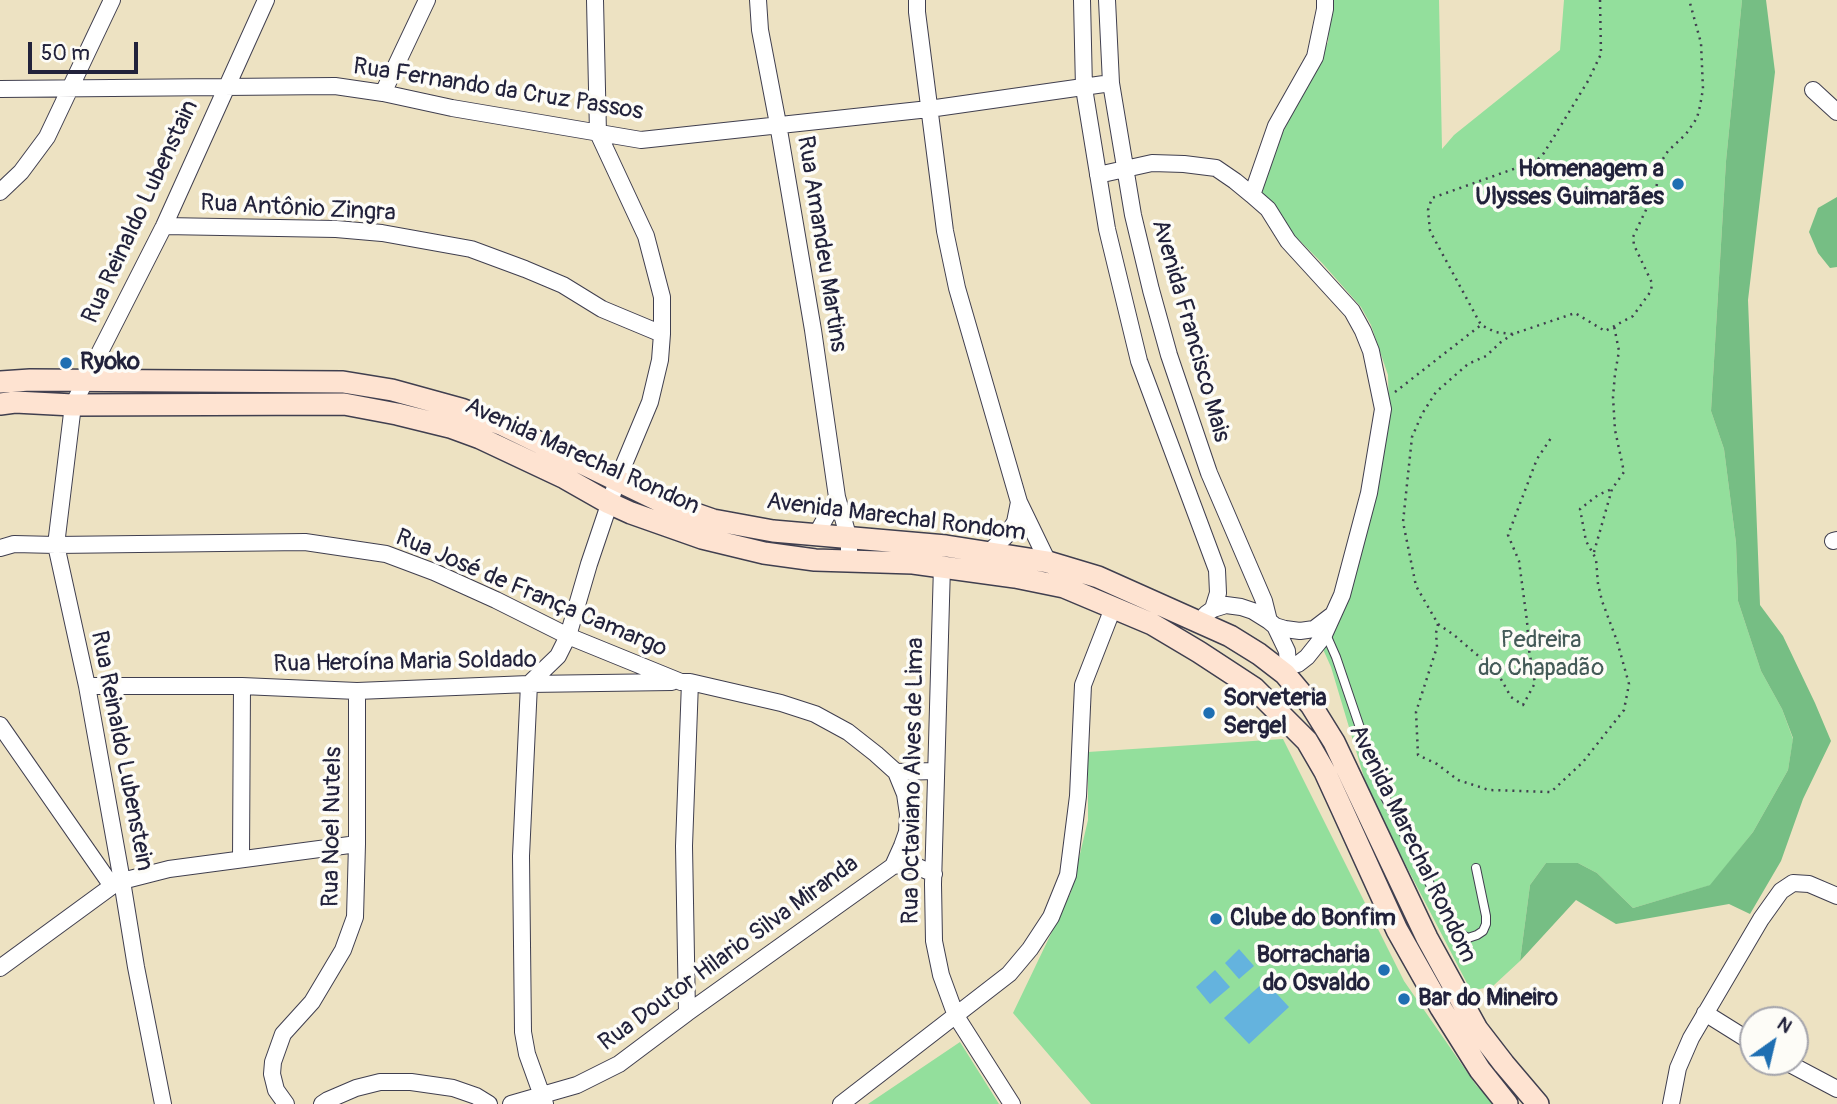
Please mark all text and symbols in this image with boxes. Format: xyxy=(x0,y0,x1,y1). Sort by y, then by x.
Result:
scale bar xyxy=(32,28,142,72)
text: 50 m xyxy=(41,40,90,67)
street label: Rua Fernando da Cruz Passos xyxy=(351,53,645,127)
street label: Rua Reinaldo Lubenstain xyxy=(77,96,205,328)
street label: Rua Amandeu Martins xyxy=(790,134,852,354)
place label: Homenagem a Ulysses Guimarães xyxy=(1475,156,1664,212)
marker: Homenagem a Ulysses Guimarães xyxy=(1670,176,1686,192)
street label: Rua Antônio Zingra xyxy=(199,189,397,229)
street label: Avenida Francisco Mais xyxy=(1144,216,1236,446)
place label: Ryoko xyxy=(80,349,140,377)
marker: Ryoko xyxy=(58,355,74,371)
street label: Avenida Marechal Rondon xyxy=(460,392,704,522)
street label: Avenida Marechal Rondom xyxy=(765,488,1027,548)
street label: Rua José de França Camargo xyxy=(391,524,671,664)
park label: Pedreira do Chapadão xyxy=(1478,627,1604,683)
street label: Rua Reinaldo Lubenstein xyxy=(84,629,158,873)
street label: Rua Octaviano Alves de Lima xyxy=(897,637,931,925)
street label: Rua Heroína Maria Soldado xyxy=(273,646,537,680)
place label: Sorveteria Sergel xyxy=(1223,685,1327,741)
marker: Sorveteria Sergel xyxy=(1201,705,1217,721)
street label: Avenida Marechal Rondom xyxy=(1342,720,1482,968)
street label: Rua Noel Nutels xyxy=(317,747,349,907)
street label: Rua Doutor Hilario Silva Miranda xyxy=(593,850,865,1058)
place label: Clube do Bonfim xyxy=(1230,905,1396,933)
marker: Clube do Bonfim xyxy=(1208,911,1224,927)
place label: Borracharia do Osvaldo xyxy=(1257,942,1370,998)
marker: Borracharia do Osvaldo xyxy=(1376,962,1392,978)
place label: Bar do Mineiro xyxy=(1418,985,1558,1013)
marker: Bar do Mineiro xyxy=(1396,991,1412,1007)
north arrow xyxy=(1739,1006,1809,1076)
text: N xyxy=(1773,1012,1797,1039)

